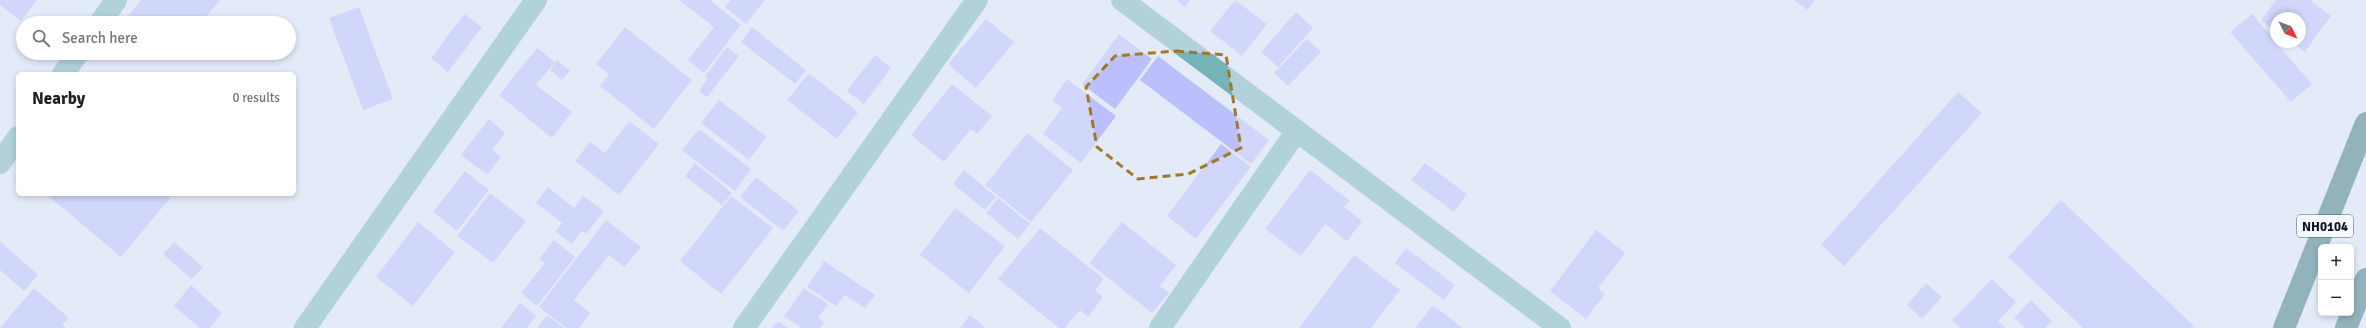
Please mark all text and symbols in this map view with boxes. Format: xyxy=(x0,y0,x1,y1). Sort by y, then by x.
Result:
north arrow xyxy=(2270,12,2306,48)
search box xyxy=(16,16,296,60)
icon: search xyxy=(30,27,52,49)
text: Search here xyxy=(62,29,138,47)
text: Nearby xyxy=(32,88,85,109)
text: 0 results xyxy=(232,90,280,106)
road number: NH0104 xyxy=(2297,215,2353,237)
map controls xyxy=(2318,244,2354,316)
button: + xyxy=(2318,244,2354,280)
button: − xyxy=(2318,280,2354,316)

